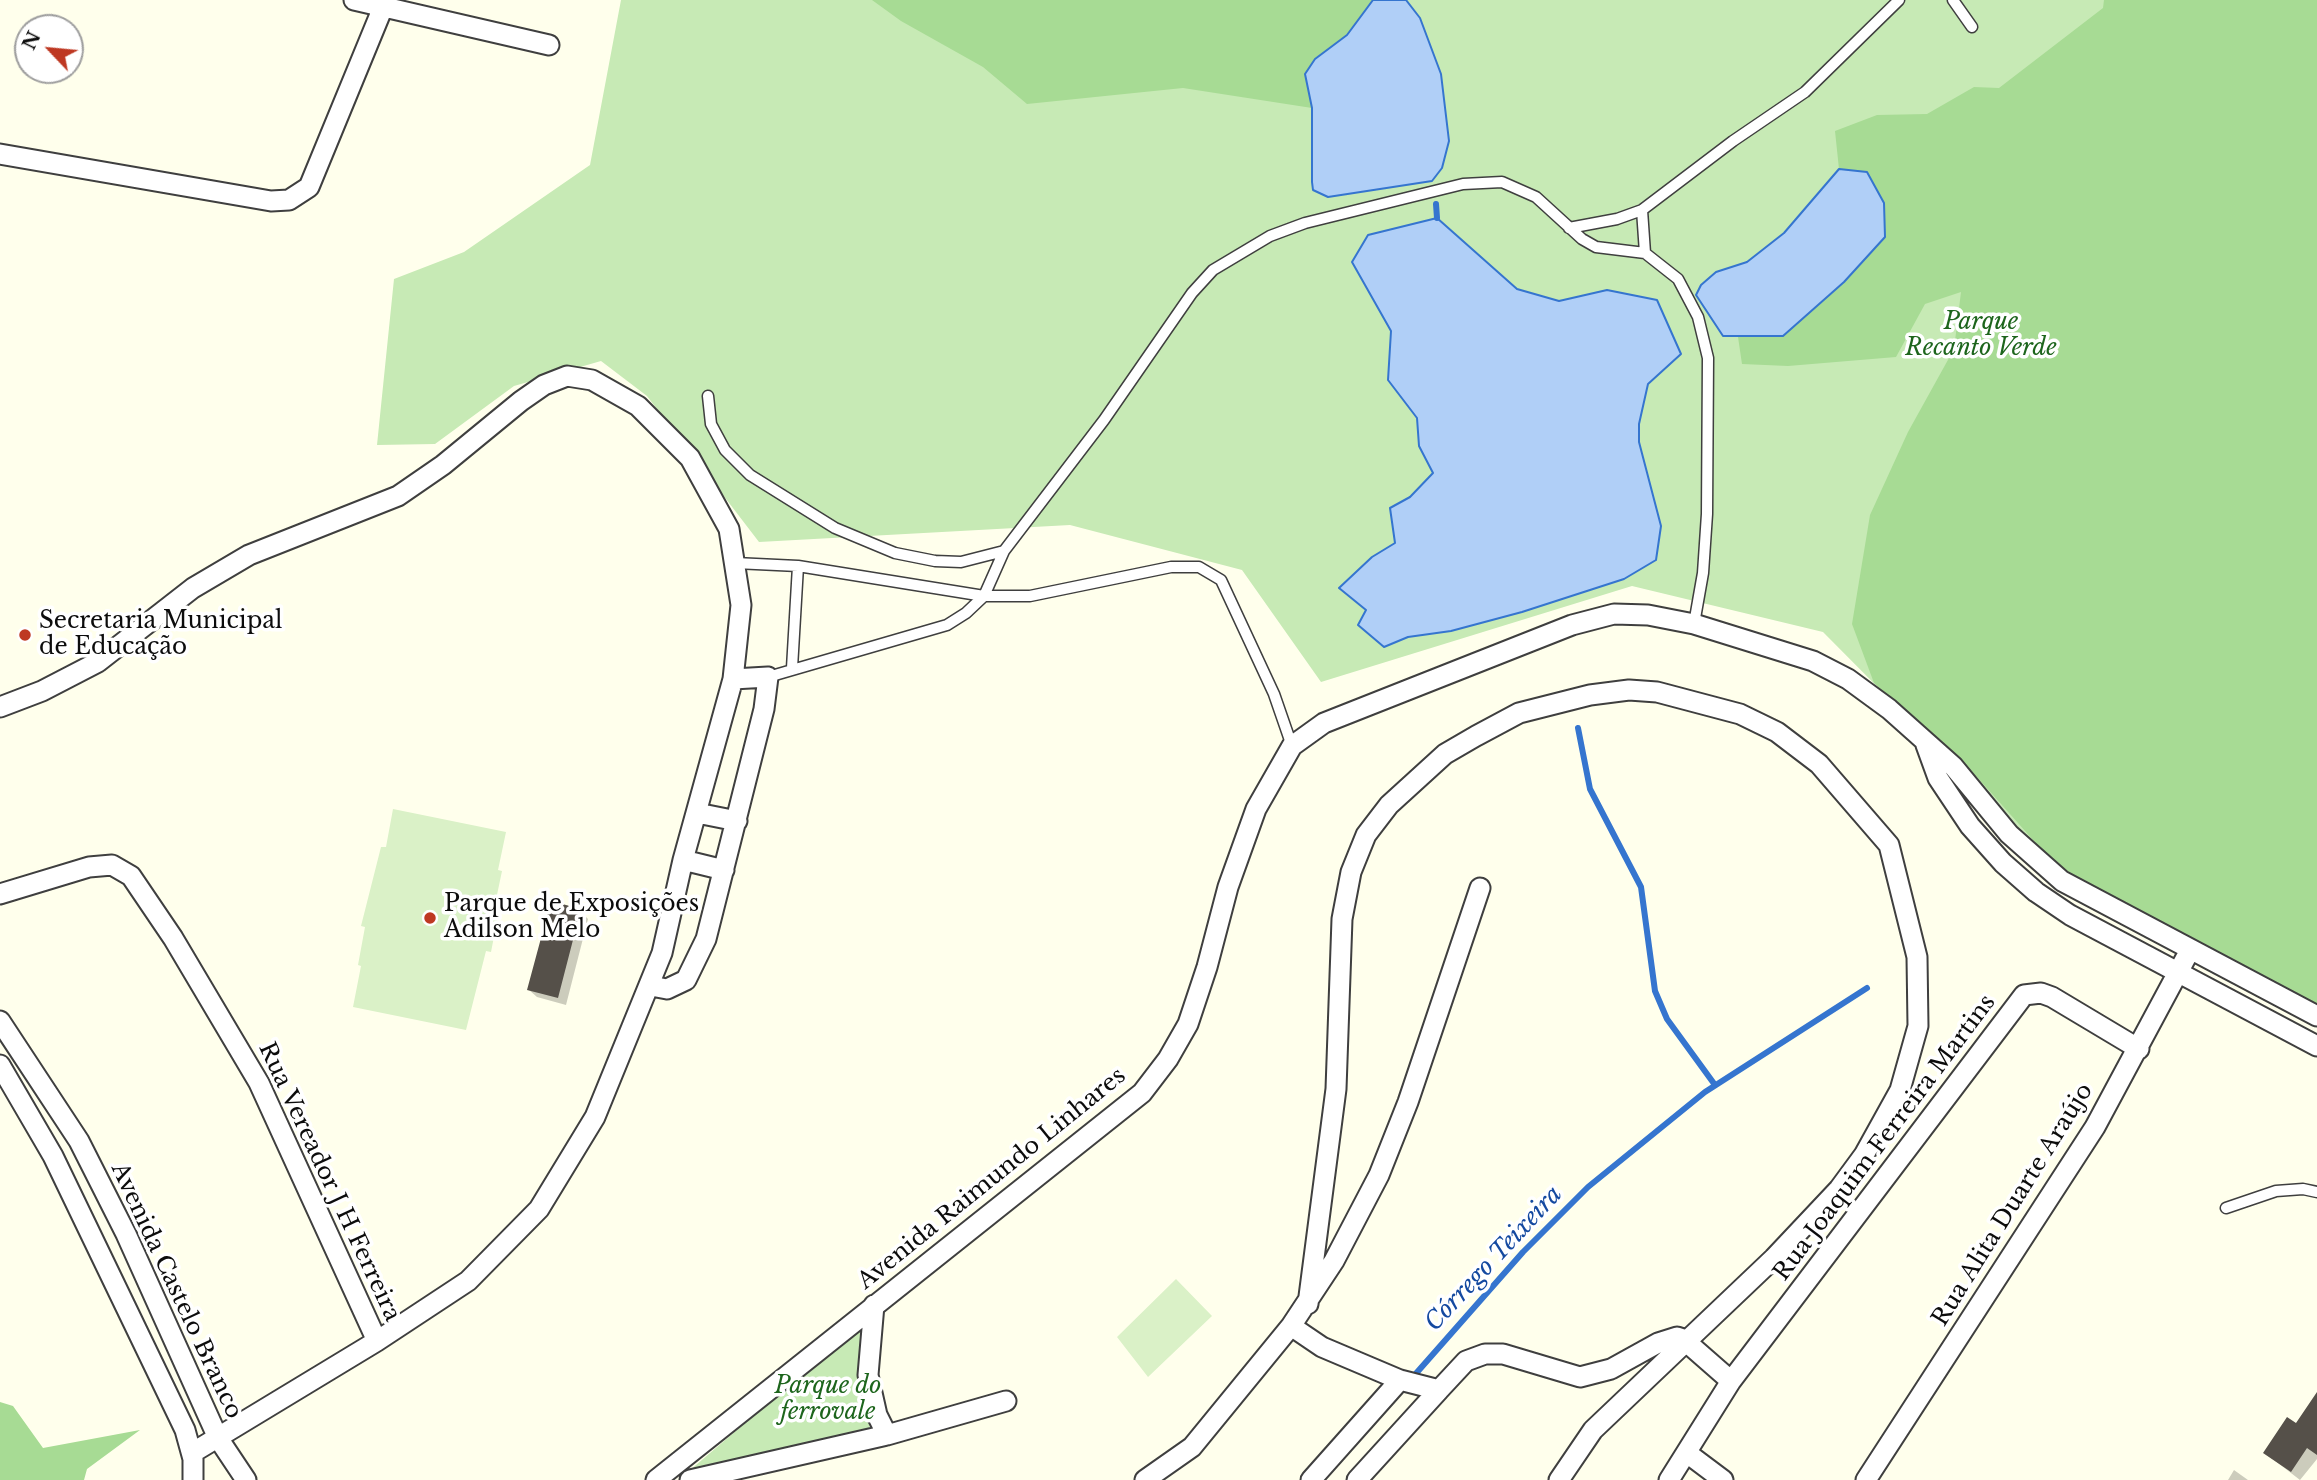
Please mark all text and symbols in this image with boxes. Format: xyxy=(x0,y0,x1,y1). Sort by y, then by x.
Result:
north arrow xyxy=(14,14,84,84)
text: N xyxy=(17,27,46,54)
park label: Parque Recanto Verde xyxy=(1905,309,2057,363)
place label: Secretaria Municipal de Educação xyxy=(39,608,283,662)
marker: Secretaria Municipal de Educação xyxy=(17,627,33,643)
place label: Parque de Exposições Adilson Melo xyxy=(444,891,699,945)
marker: Parque de Exposições Adilson Melo xyxy=(422,910,438,926)
street label: Rua Joaquim Ferreira Martins xyxy=(1768,990,2002,1286)
street label: Rua Vereador J H Ferreira xyxy=(252,1038,406,1326)
street label: Avenida Raimundo Linhares xyxy=(852,1062,1132,1296)
street label: Rua Alita Duarte Araújo xyxy=(1927,1079,2099,1331)
street label: Avenida Castelo Branco xyxy=(105,1159,247,1423)
water label: Córrego Teixeira xyxy=(1419,1180,1569,1338)
park label: Parque do ferrovale xyxy=(775,1373,881,1427)

